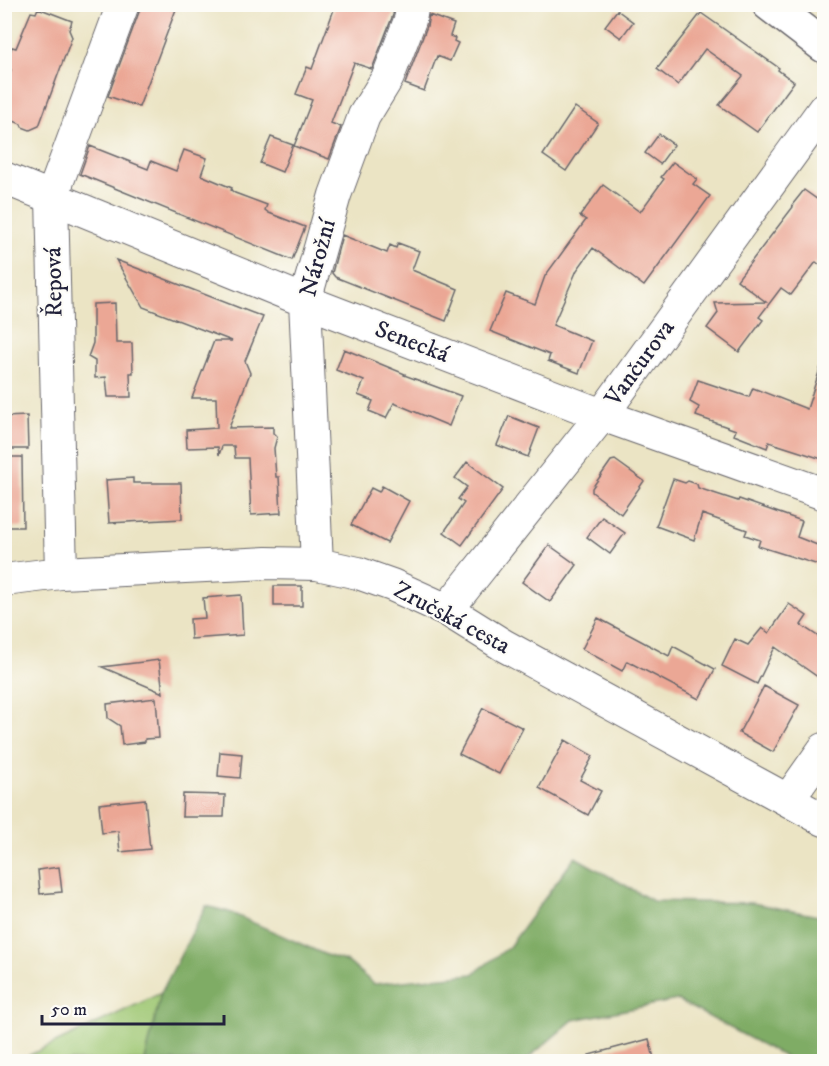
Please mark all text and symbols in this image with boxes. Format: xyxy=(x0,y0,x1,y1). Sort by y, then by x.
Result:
street label: Nárožní xyxy=(293,214,343,300)
street label: Řepová xyxy=(38,246,70,317)
street label: Vančurova xyxy=(598,313,682,413)
street label: Senecká xyxy=(371,314,454,370)
street label: Zručská cesta xyxy=(389,575,516,662)
scale bar xyxy=(42,988,224,1026)
text: 50 m xyxy=(51,999,87,1021)

